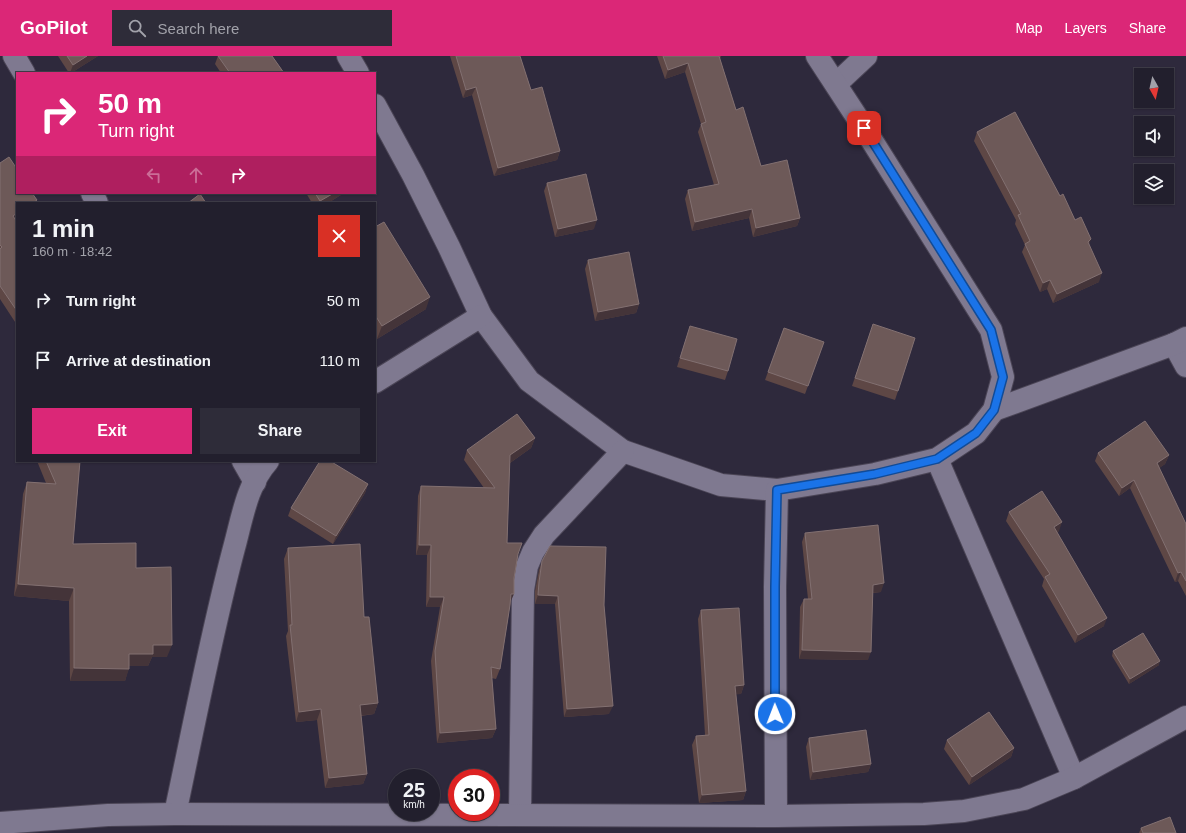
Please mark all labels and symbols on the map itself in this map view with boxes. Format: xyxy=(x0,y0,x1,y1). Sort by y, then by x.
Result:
north arrow xyxy=(1134,68,1174,108)
pin xyxy=(847,111,881,145)
position arrow xyxy=(754,693,796,735)
speed limit sign: 30 xyxy=(448,769,500,821)

